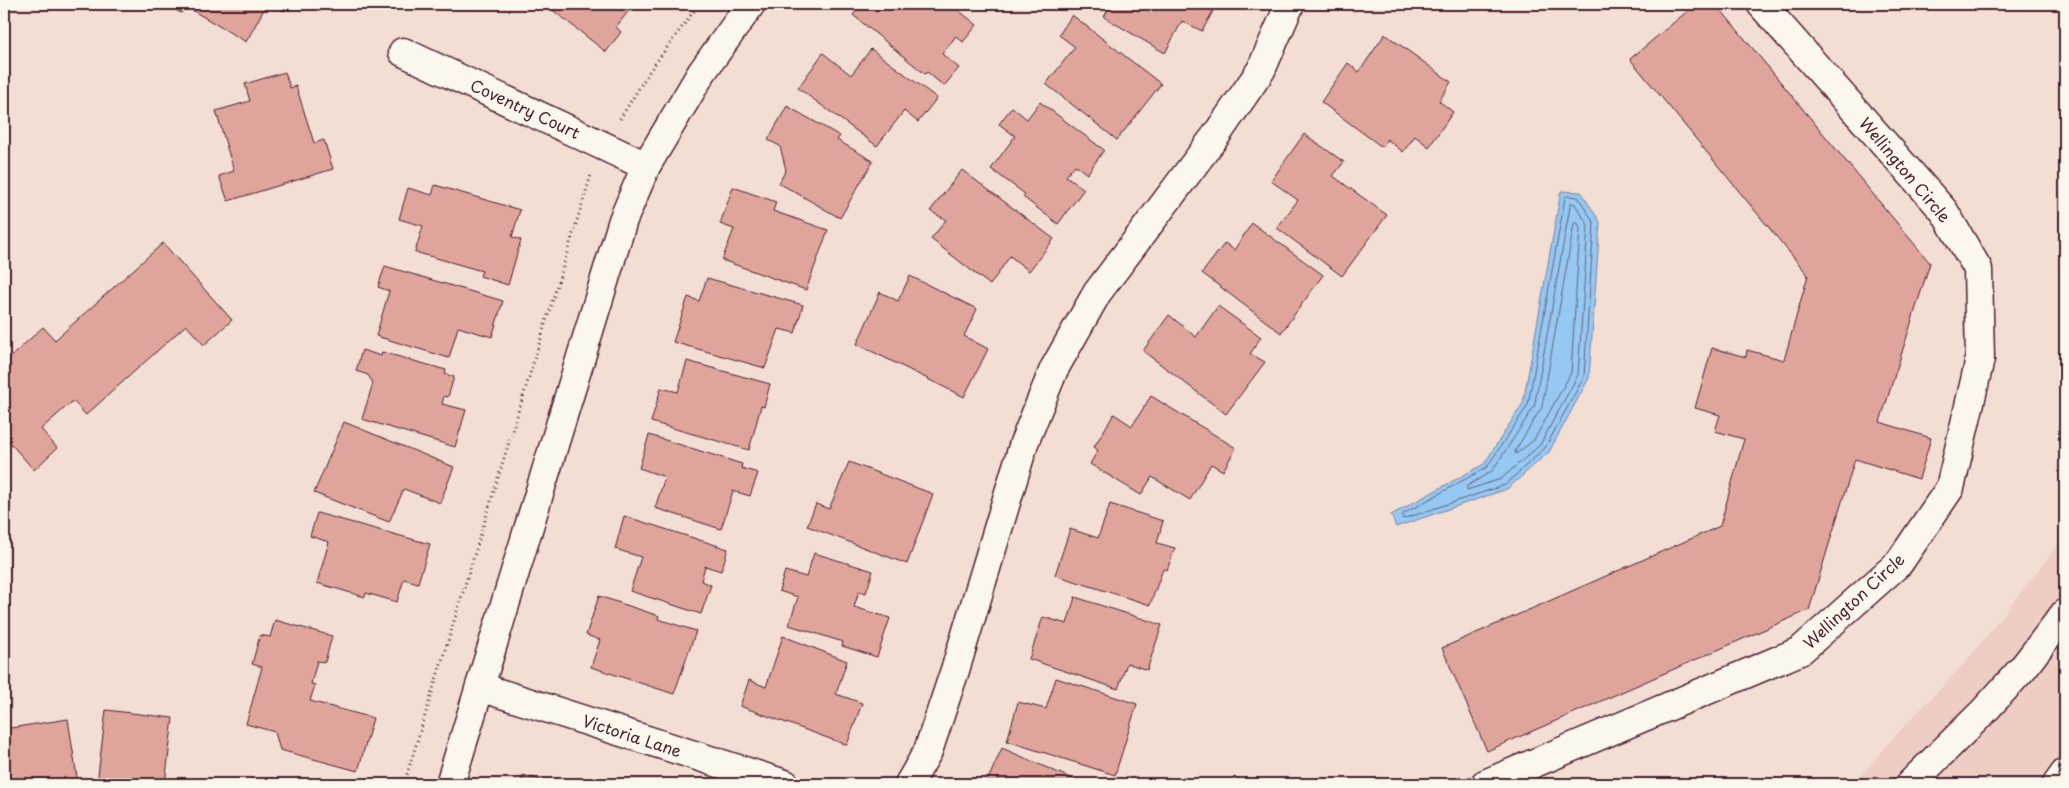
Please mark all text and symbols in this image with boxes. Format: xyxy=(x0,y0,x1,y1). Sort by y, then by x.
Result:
street label: Coventry Court xyxy=(467,72,585,144)
street label: Wellington Circle xyxy=(1855,112,1957,227)
street label: Wellington Circle xyxy=(1797,547,1909,654)
street label: Victoria Lane xyxy=(580,708,685,762)

